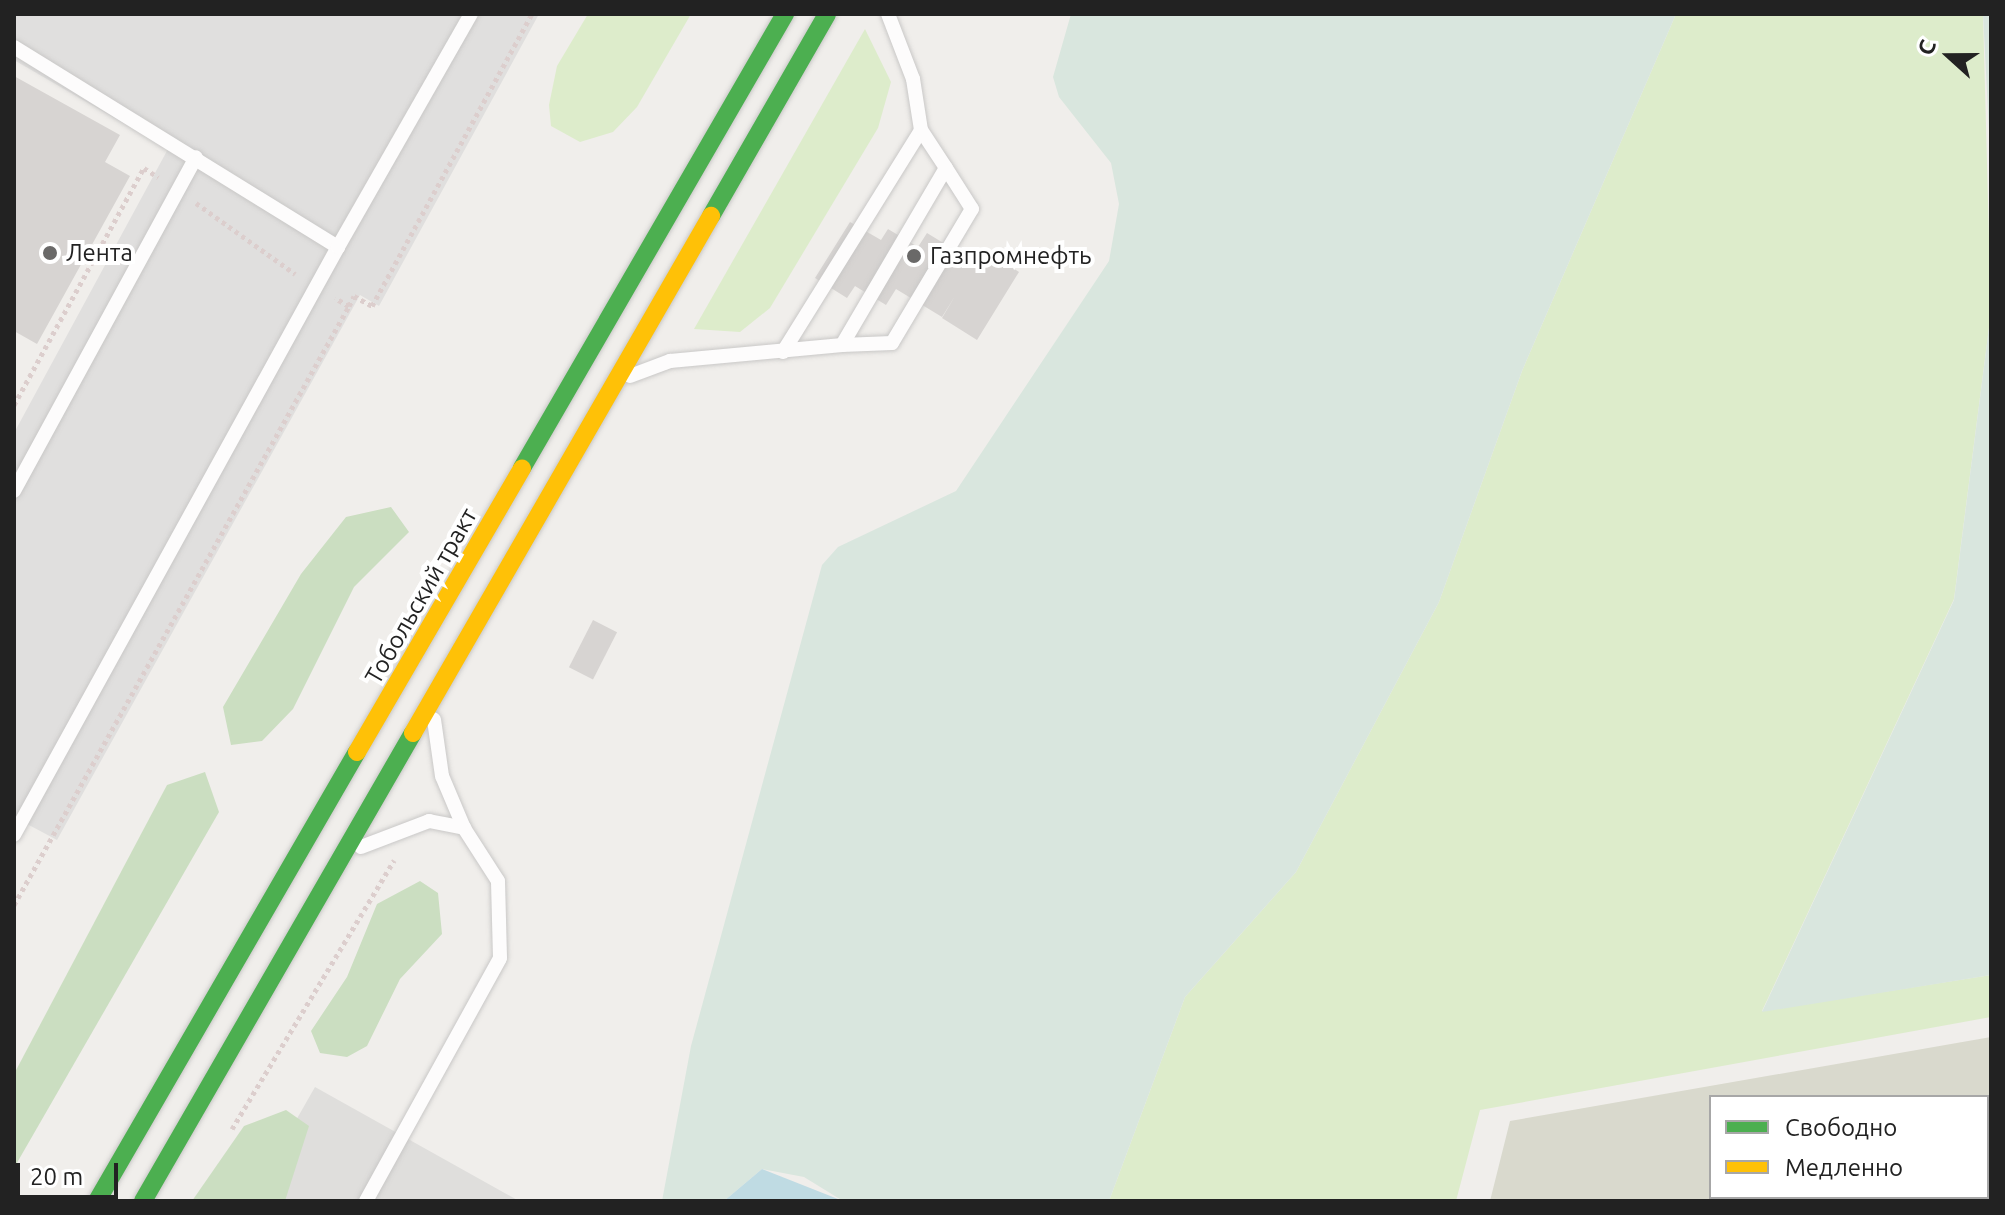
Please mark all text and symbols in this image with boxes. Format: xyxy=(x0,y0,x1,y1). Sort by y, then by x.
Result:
north arrow xyxy=(1909,16,1989,96)
text: С xyxy=(1912,36,1940,58)
place label: Лента xyxy=(66,239,133,267)
place label: Газпромнефть xyxy=(930,242,1092,270)
marker: Лента xyxy=(41,244,59,262)
marker: Газпромнефть xyxy=(905,247,923,265)
street label: Тобольский тракт xyxy=(359,503,483,689)
legend xyxy=(1709,1095,1989,1199)
text: Свободно xyxy=(1785,1114,1897,1141)
scale bar xyxy=(20,1147,122,1197)
text: Медленно xyxy=(1785,1154,1903,1181)
text: 20 m xyxy=(30,1163,83,1190)

